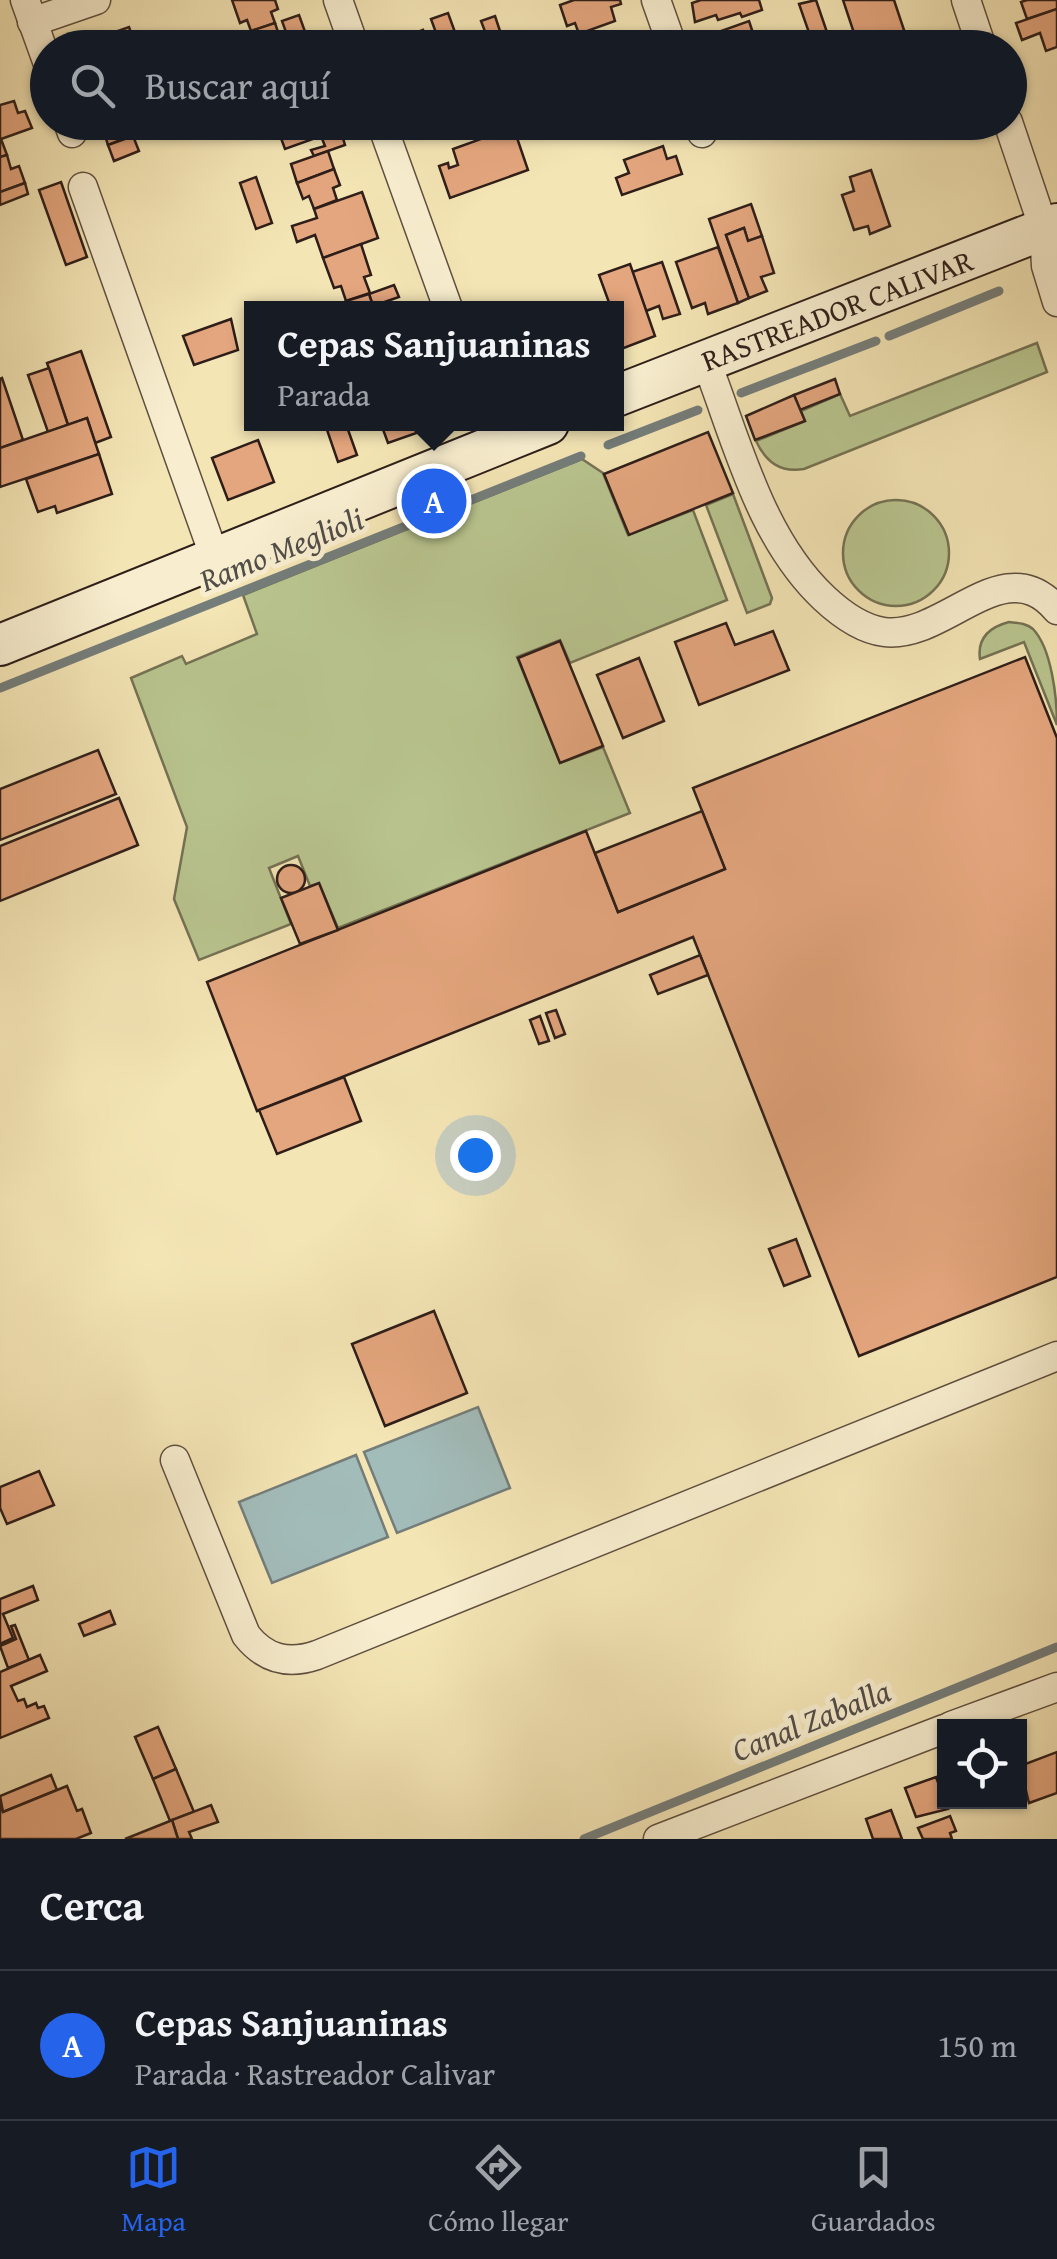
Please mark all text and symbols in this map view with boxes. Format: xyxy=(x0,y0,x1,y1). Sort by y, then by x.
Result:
search box xyxy=(30,30,1027,140)
text: Buscar aquí xyxy=(145,57,330,113)
icon: search xyxy=(65,58,120,113)
street label: RASTREADOR CALIVAR xyxy=(695,238,980,382)
popup xyxy=(244,301,624,431)
text: Cepas Sanjuaninas xyxy=(278,315,590,371)
text: Parada xyxy=(278,371,370,418)
pin: A xyxy=(402,464,466,538)
water label: Ramo Meglioli xyxy=(191,495,370,604)
your location xyxy=(450,1130,501,1181)
water label: Canal Zaballa xyxy=(725,1667,897,1773)
map controls xyxy=(937,1719,1027,1809)
button: locate xyxy=(937,1719,1027,1809)
text: Cerca xyxy=(40,1874,144,1935)
text: Cepas Sanjuaninas xyxy=(135,1994,448,2050)
text: A xyxy=(62,2022,83,2069)
text: 150 m xyxy=(938,2022,1017,2069)
text: Parada · Rastreador Calivar xyxy=(135,2050,495,2097)
tab: Mapa xyxy=(121,2140,186,2241)
tab: Cómo llegar xyxy=(428,2140,569,2241)
tab: Guardados xyxy=(811,2140,936,2241)

